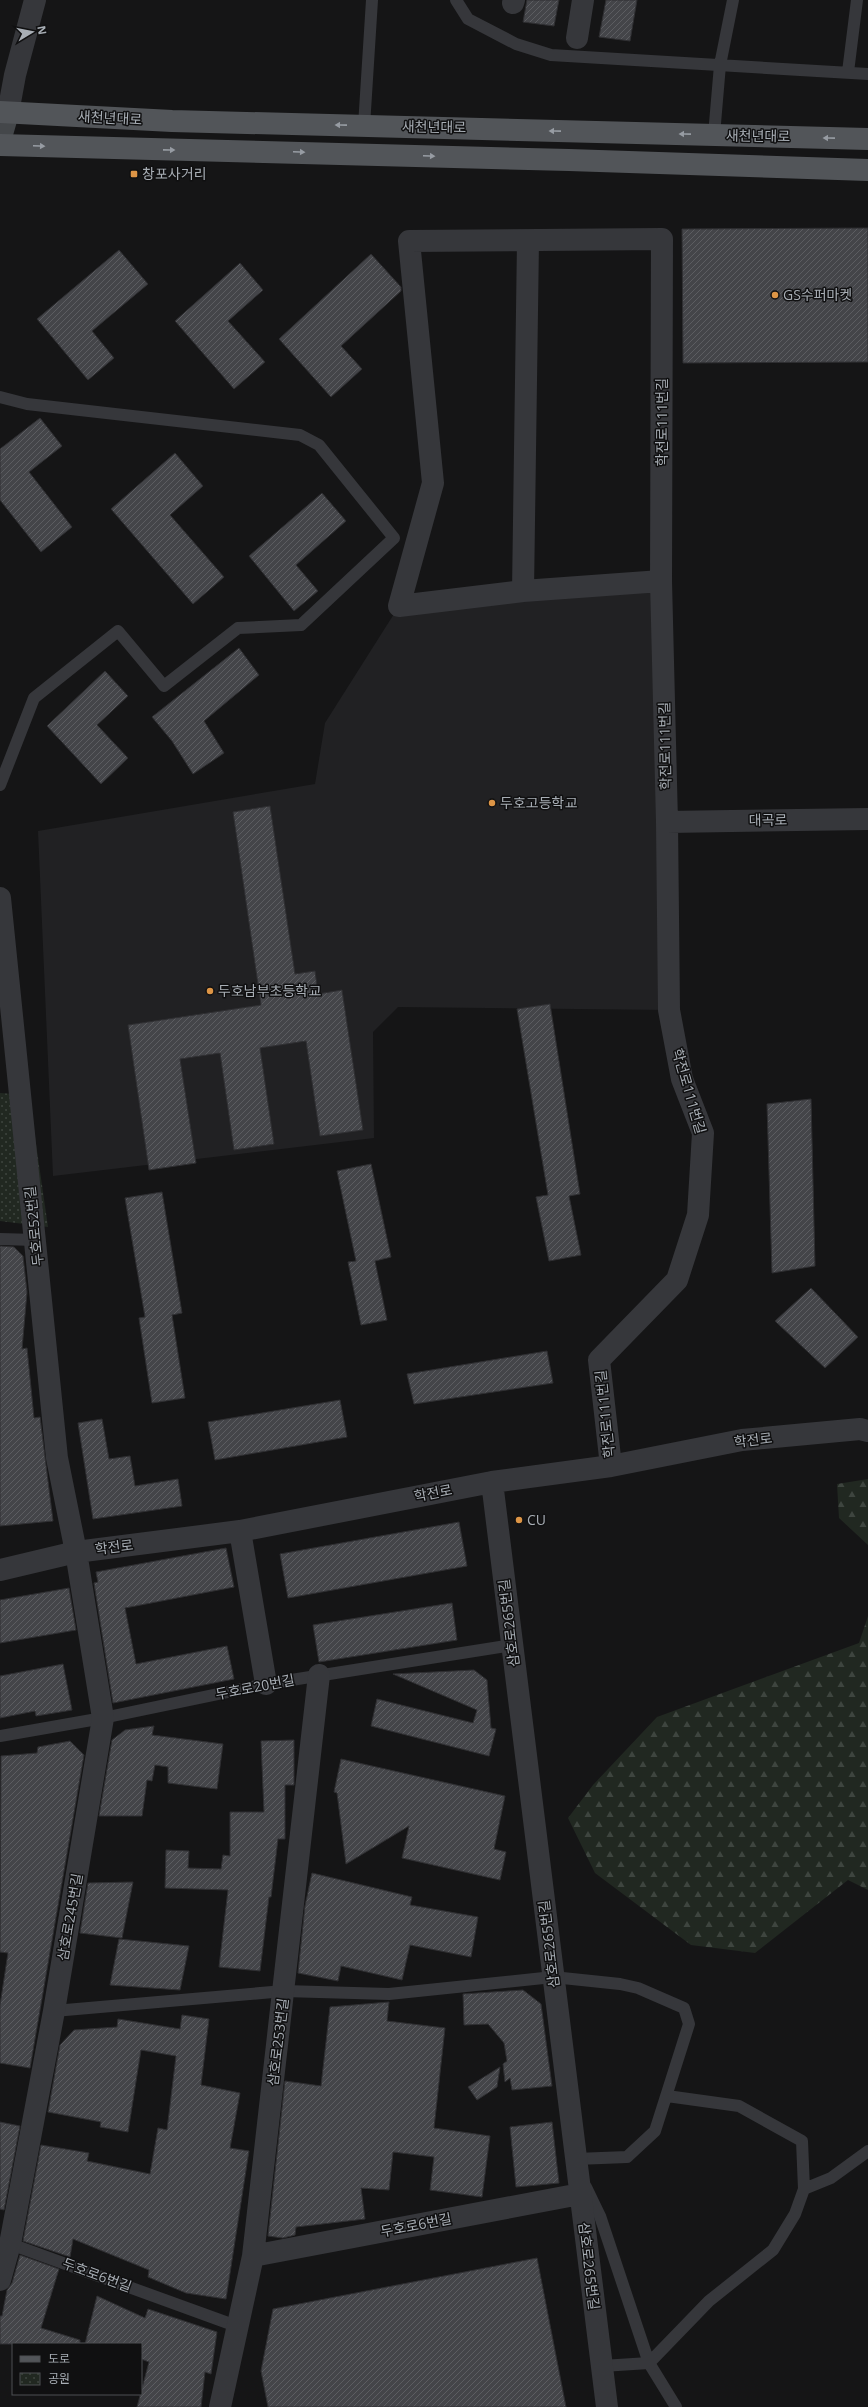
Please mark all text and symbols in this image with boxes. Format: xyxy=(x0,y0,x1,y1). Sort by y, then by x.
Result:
north arrow xyxy=(12,12,52,52)
text: N xyxy=(34,24,51,36)
street label: 새천년대로 xyxy=(77,106,143,129)
street label: 새천년대로 xyxy=(402,116,466,137)
one-way arrow xyxy=(334,122,347,128)
street label: 새천년대로 xyxy=(726,125,790,146)
one-way arrow xyxy=(549,127,561,134)
one-way arrow xyxy=(678,131,691,137)
one-way arrow xyxy=(823,134,835,141)
one-way arrow xyxy=(33,143,45,150)
one-way arrow xyxy=(163,147,176,153)
one-way arrow xyxy=(293,149,305,156)
one-way arrow xyxy=(423,153,436,159)
place label: 창포사거리 xyxy=(142,164,206,183)
marker: 창포사거리 xyxy=(129,169,139,179)
place label: GS수퍼마켓 xyxy=(783,285,852,304)
marker: GS수퍼마켓 xyxy=(770,290,780,300)
street label: 학전로111번길 xyxy=(652,378,671,466)
street label: 학전로111번길 xyxy=(654,702,675,790)
place label: 두호고등학교 xyxy=(500,793,577,812)
marker: 두호고등학교 xyxy=(487,798,497,808)
street label: 대곡로 xyxy=(749,810,788,829)
place label: 두호남부초등학교 xyxy=(218,981,321,1000)
marker: 두호남부초등학교 xyxy=(205,986,215,996)
street label: 학전로111번길 xyxy=(668,1046,711,1136)
street label: 두호로52번길 xyxy=(20,1185,47,1267)
street label: 학전로111번길 xyxy=(590,1369,619,1459)
street label: 학전로 xyxy=(733,1428,773,1451)
street label: 학전로 xyxy=(412,1479,454,1506)
place label: CU xyxy=(527,1510,546,1529)
marker: CU xyxy=(514,1515,524,1525)
street label: 학전로 xyxy=(94,1535,134,1558)
street label: 삼호로265번길 xyxy=(494,1578,523,1668)
street label: 두호로20번길 xyxy=(214,1670,296,1704)
street label: 삼호로245번길 xyxy=(52,1872,87,1962)
street label: 삼호로265번길 xyxy=(534,1899,563,1989)
street label: 삼호로253번길 xyxy=(263,1997,292,2087)
street label: 두호로6번길 xyxy=(379,2208,453,2241)
street label: 삼호로265번길 xyxy=(575,2221,604,2311)
street label: 두호로6번길 xyxy=(60,2253,134,2296)
legend xyxy=(12,2343,142,2395)
text: 도로 xyxy=(48,2350,70,2367)
text: 공원 xyxy=(48,2370,70,2387)

